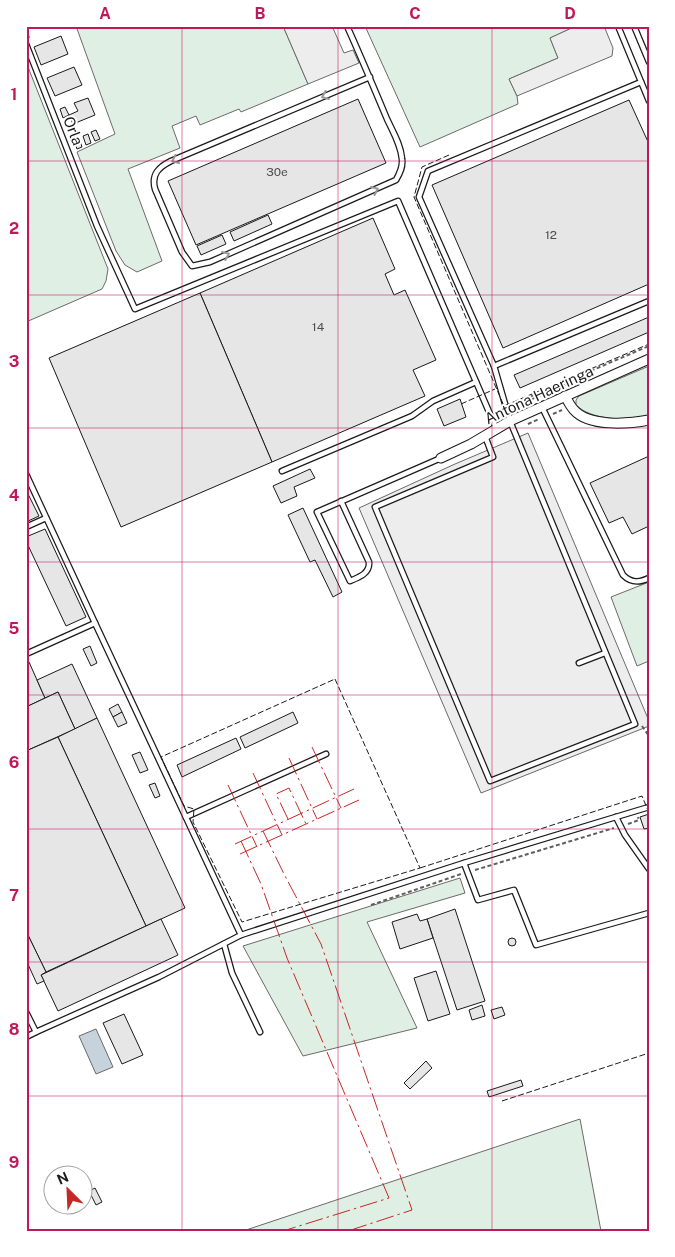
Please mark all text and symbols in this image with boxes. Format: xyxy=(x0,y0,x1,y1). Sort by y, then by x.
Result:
text: A xyxy=(99,4,111,23)
text: B xyxy=(255,4,266,23)
text: C xyxy=(409,4,421,23)
text: D xyxy=(564,4,576,23)
text: 1 xyxy=(11,85,17,104)
one-way arrow xyxy=(321,89,330,100)
street label: Orla xyxy=(60,114,87,148)
one-way arrow xyxy=(171,153,180,164)
house number: 30e xyxy=(266,165,288,179)
one-way arrow xyxy=(370,186,379,196)
text: 2 xyxy=(9,219,19,238)
house number: 12 xyxy=(545,228,557,242)
one-way arrow xyxy=(221,251,230,262)
house number: 14 xyxy=(312,320,325,334)
text: 3 xyxy=(9,352,19,371)
street label: Antona Haeringa xyxy=(482,362,596,427)
text: 4 xyxy=(9,486,20,505)
text: 5 xyxy=(9,619,20,638)
text: 6 xyxy=(9,753,19,772)
text: 7 xyxy=(9,886,19,905)
text: 8 xyxy=(9,1020,20,1039)
text: 9 xyxy=(9,1153,19,1172)
north arrow xyxy=(42,1164,92,1214)
text: N xyxy=(54,1169,71,1188)

